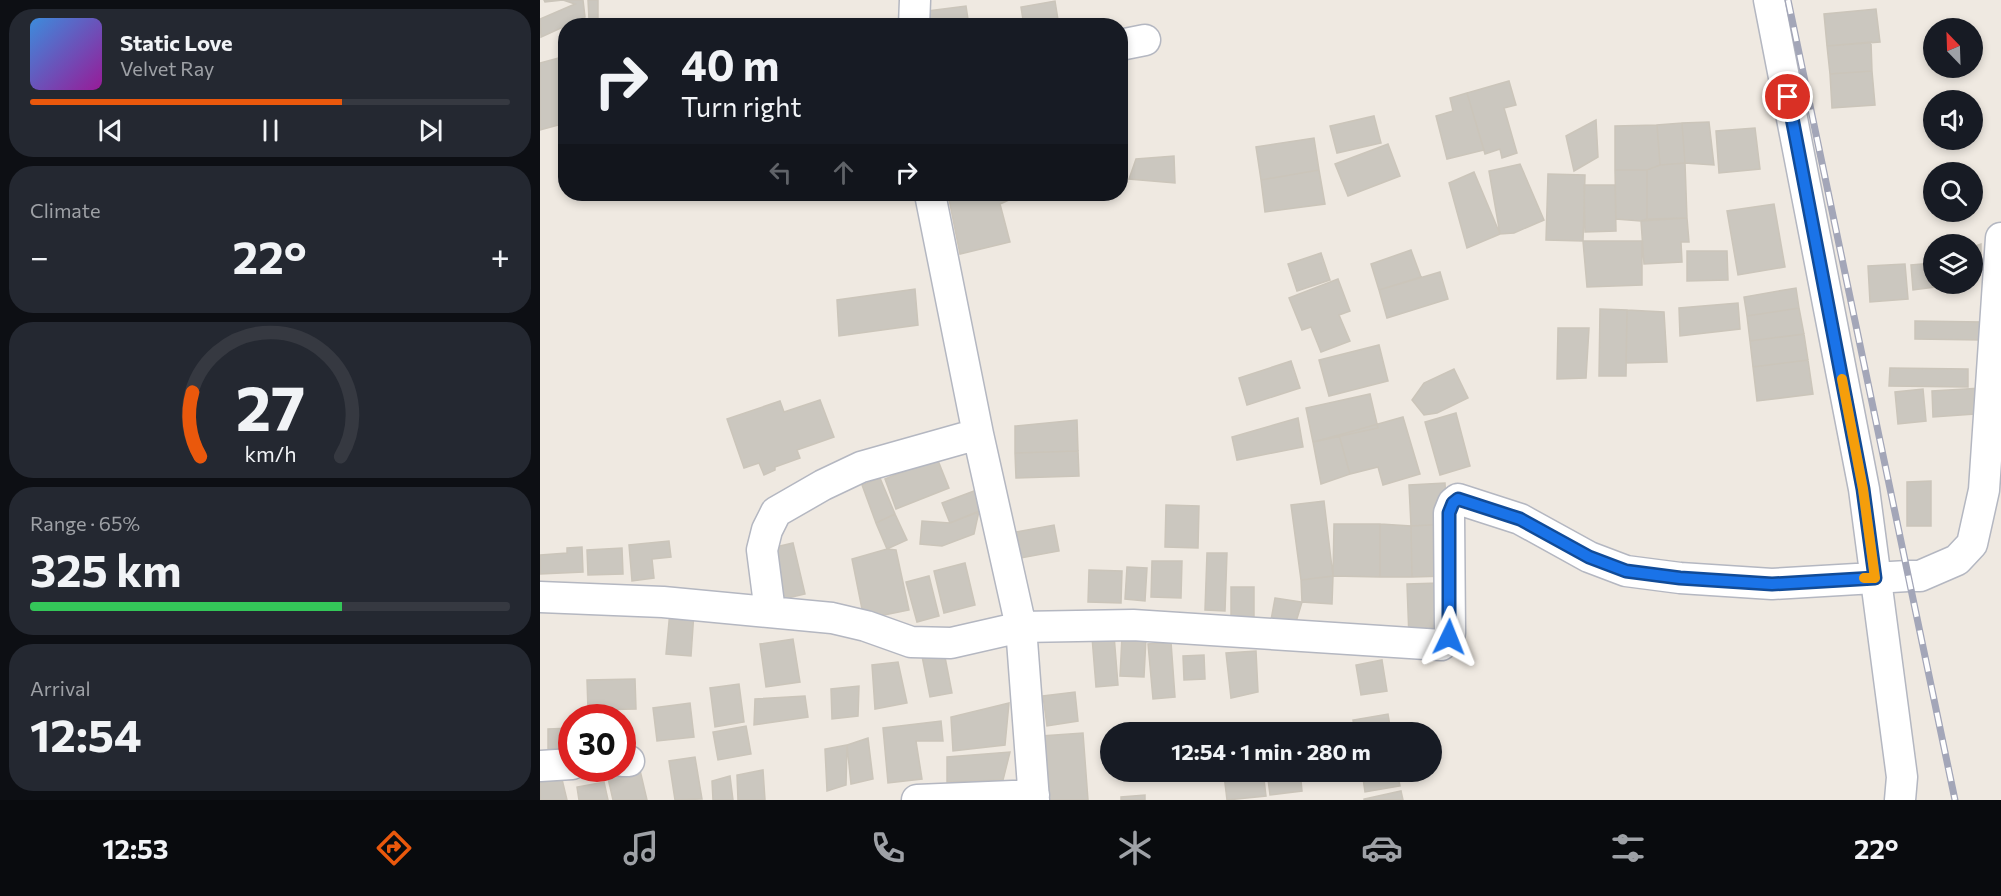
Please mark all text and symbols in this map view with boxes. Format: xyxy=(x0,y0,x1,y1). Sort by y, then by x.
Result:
north arrow xyxy=(1923,18,1983,78)
map controls xyxy=(1923,18,1983,294)
text: Static Love xyxy=(120,29,233,56)
text: 40 m xyxy=(681,38,779,90)
icon: right xyxy=(582,42,660,120)
text: Velvet Ray xyxy=(120,56,214,80)
pin xyxy=(1762,71,1813,122)
icon: arrive xyxy=(1771,80,1804,113)
text: Turn right xyxy=(681,90,801,123)
button: sound xyxy=(1923,90,1983,150)
icon: previous xyxy=(94,114,127,147)
icon: pause xyxy=(254,114,287,147)
icon: next xyxy=(414,114,447,147)
icon: left xyxy=(764,156,797,189)
icon: ahead xyxy=(827,156,860,189)
icon: right xyxy=(890,156,923,189)
button: search xyxy=(1923,162,1983,222)
text: Climate xyxy=(30,198,100,222)
text: 22° xyxy=(233,228,307,283)
button: layers xyxy=(1923,234,1983,294)
text: − xyxy=(30,235,49,276)
text: + xyxy=(491,235,510,276)
text: 27 xyxy=(235,368,305,444)
text: km/h xyxy=(244,440,296,466)
text: Range · 65% xyxy=(30,511,140,535)
text: 325 km xyxy=(30,541,181,596)
position arrow xyxy=(1417,605,1481,669)
text: Arrival xyxy=(30,676,91,700)
speed limit sign: 30 xyxy=(558,704,636,782)
text: 12:54 xyxy=(30,706,142,761)
text: 12:54 · 1 min · 280 m xyxy=(1171,738,1371,765)
icon: directions xyxy=(373,827,415,869)
icon: music xyxy=(620,827,662,869)
icon: phone xyxy=(867,827,909,869)
icon: climate xyxy=(1114,827,1156,869)
icon: car xyxy=(1361,827,1403,869)
icon: filters xyxy=(1607,827,1649,869)
text: 12:53 xyxy=(102,832,169,865)
text: 22° xyxy=(1854,832,1899,865)

